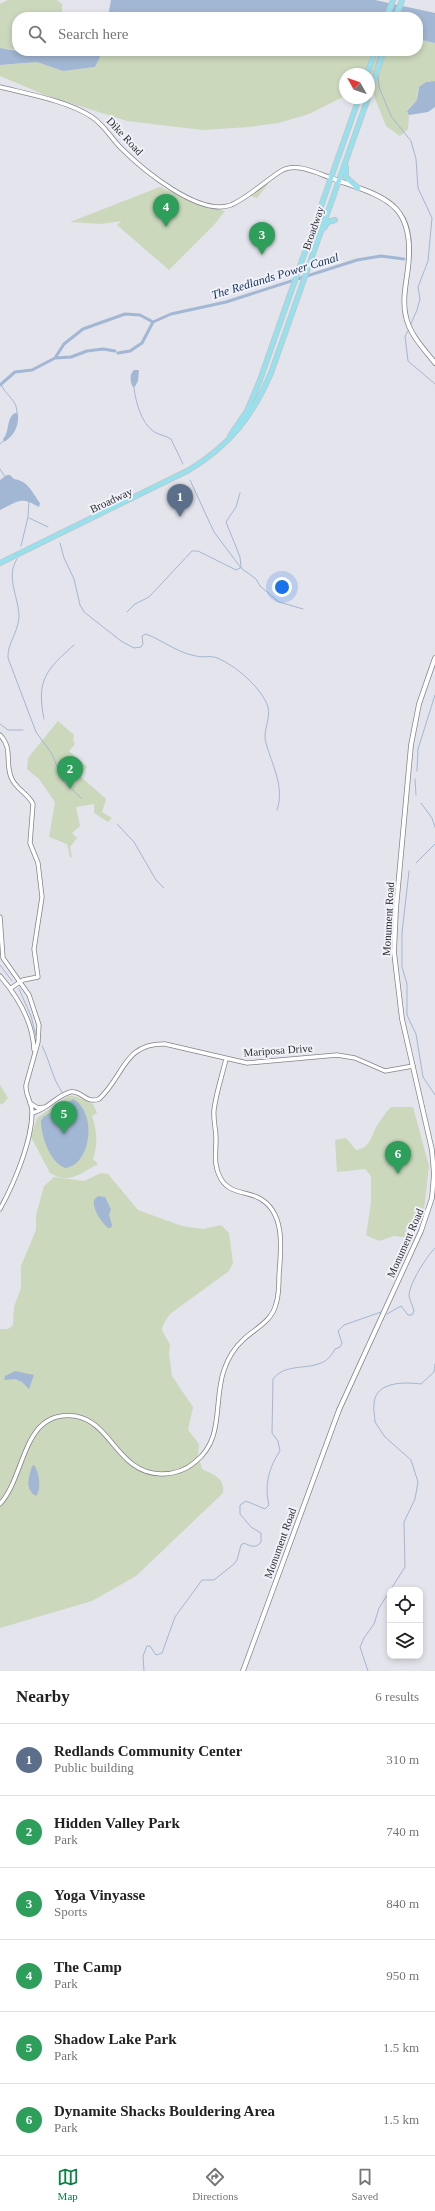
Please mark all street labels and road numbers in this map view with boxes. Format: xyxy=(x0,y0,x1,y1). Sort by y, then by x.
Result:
street label: Dike Road xyxy=(104,115,146,158)
street label: Broadway xyxy=(300,204,326,251)
street label: Broadway xyxy=(88,485,134,515)
street label: Monument Road xyxy=(380,881,396,956)
street label: Mariposa Drive xyxy=(243,1042,313,1058)
street label: Monument Road xyxy=(384,1206,426,1279)
street label: Monument Road xyxy=(262,1506,299,1580)

